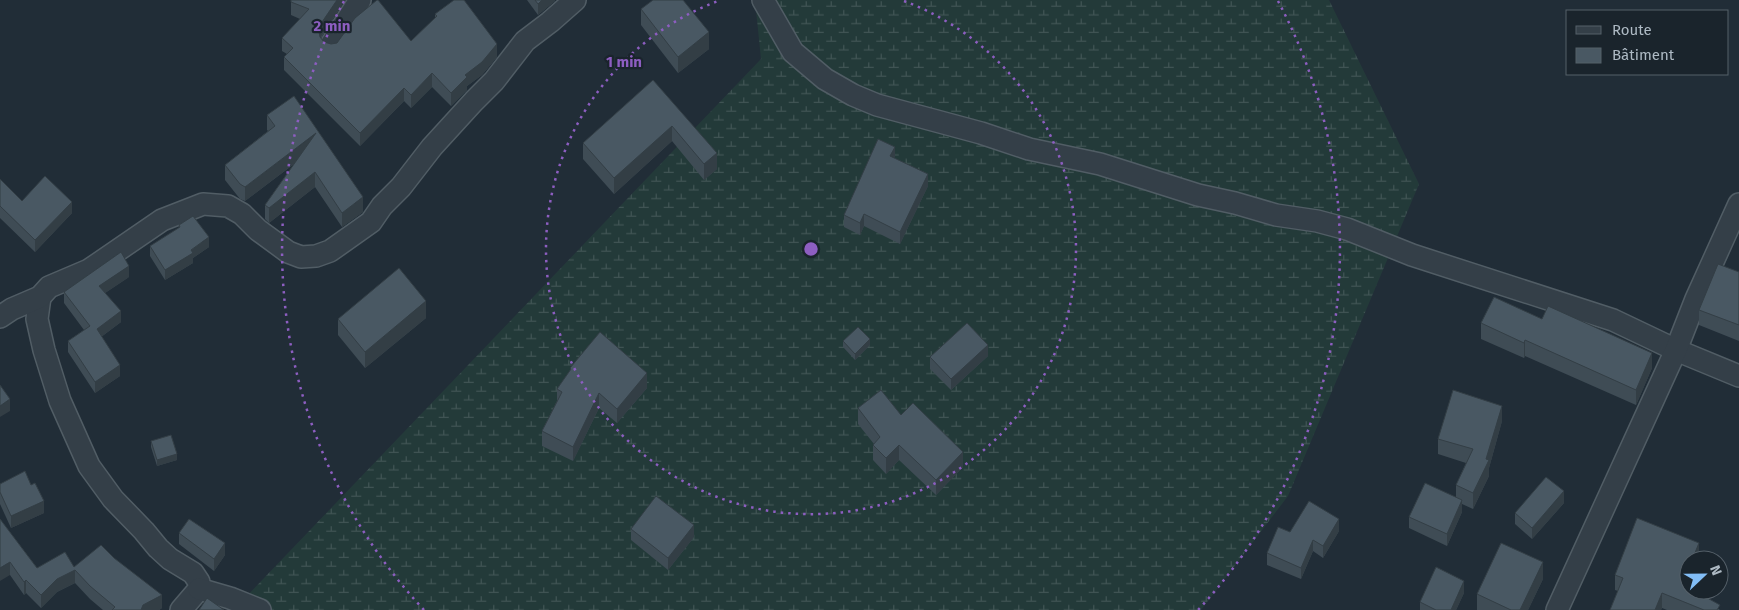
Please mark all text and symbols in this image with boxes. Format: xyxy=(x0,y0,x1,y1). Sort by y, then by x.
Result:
legend xyxy=(1566,10,1729,75)
text: 2 min xyxy=(314,17,350,35)
text: Route xyxy=(1612,21,1652,39)
text: Bâtiment xyxy=(1612,46,1675,64)
text: 1 min xyxy=(606,53,642,71)
centre of rings xyxy=(802,240,820,258)
north arrow xyxy=(1679,550,1729,600)
text: N xyxy=(1706,563,1725,578)

